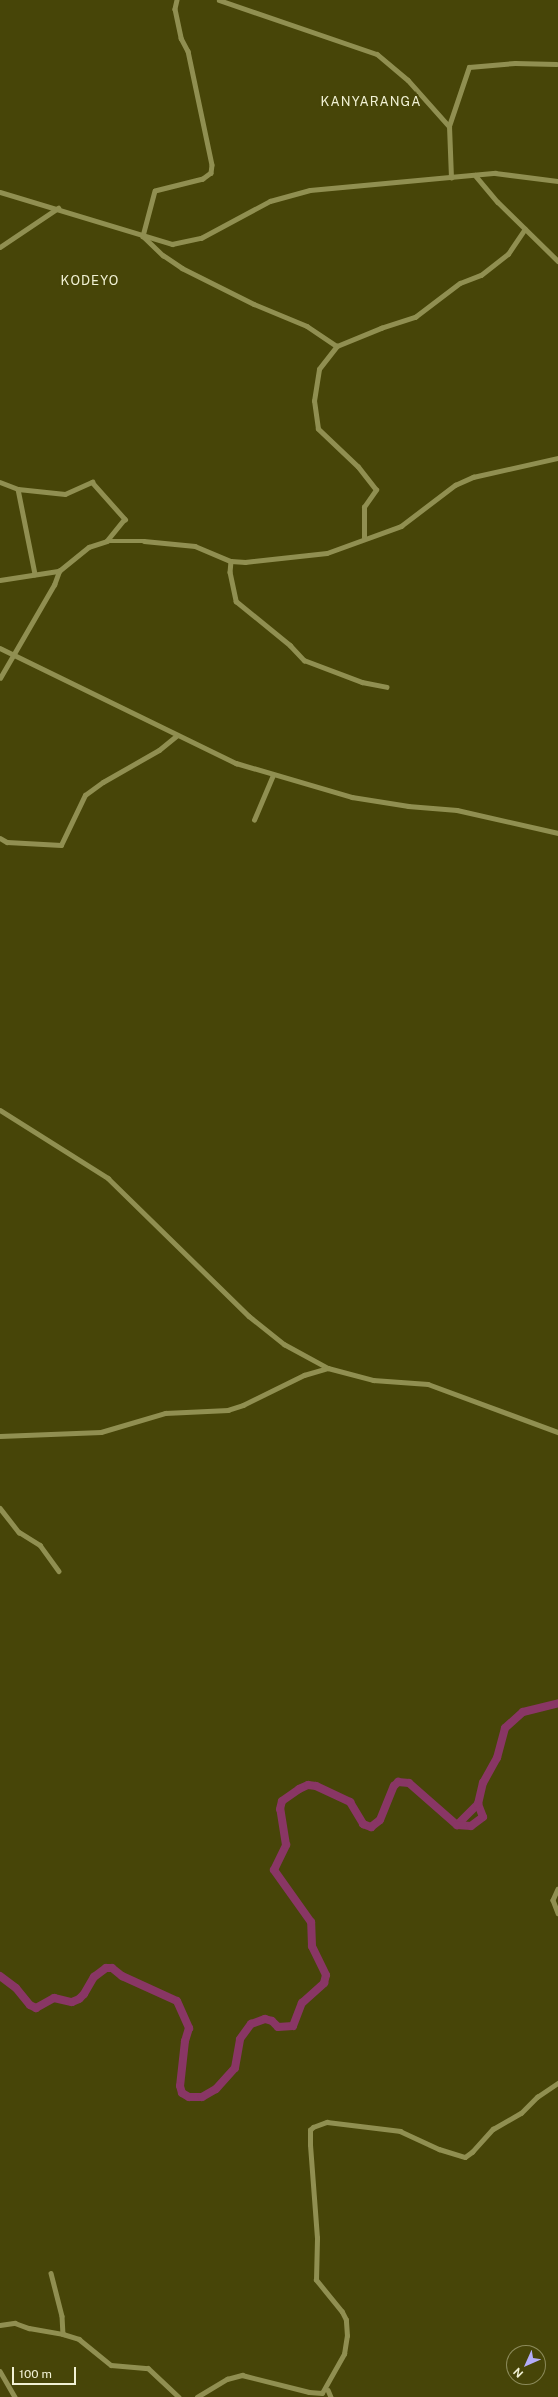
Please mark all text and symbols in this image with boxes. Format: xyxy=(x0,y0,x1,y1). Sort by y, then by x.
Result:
district label: KANYARANGA xyxy=(321,94,421,110)
district label: KODEYO xyxy=(61,273,119,289)
north arrow xyxy=(506,2345,546,2385)
scale bar xyxy=(14,2359,78,2385)
text: N xyxy=(511,2365,526,2380)
text: 100 m xyxy=(19,2367,52,2381)

